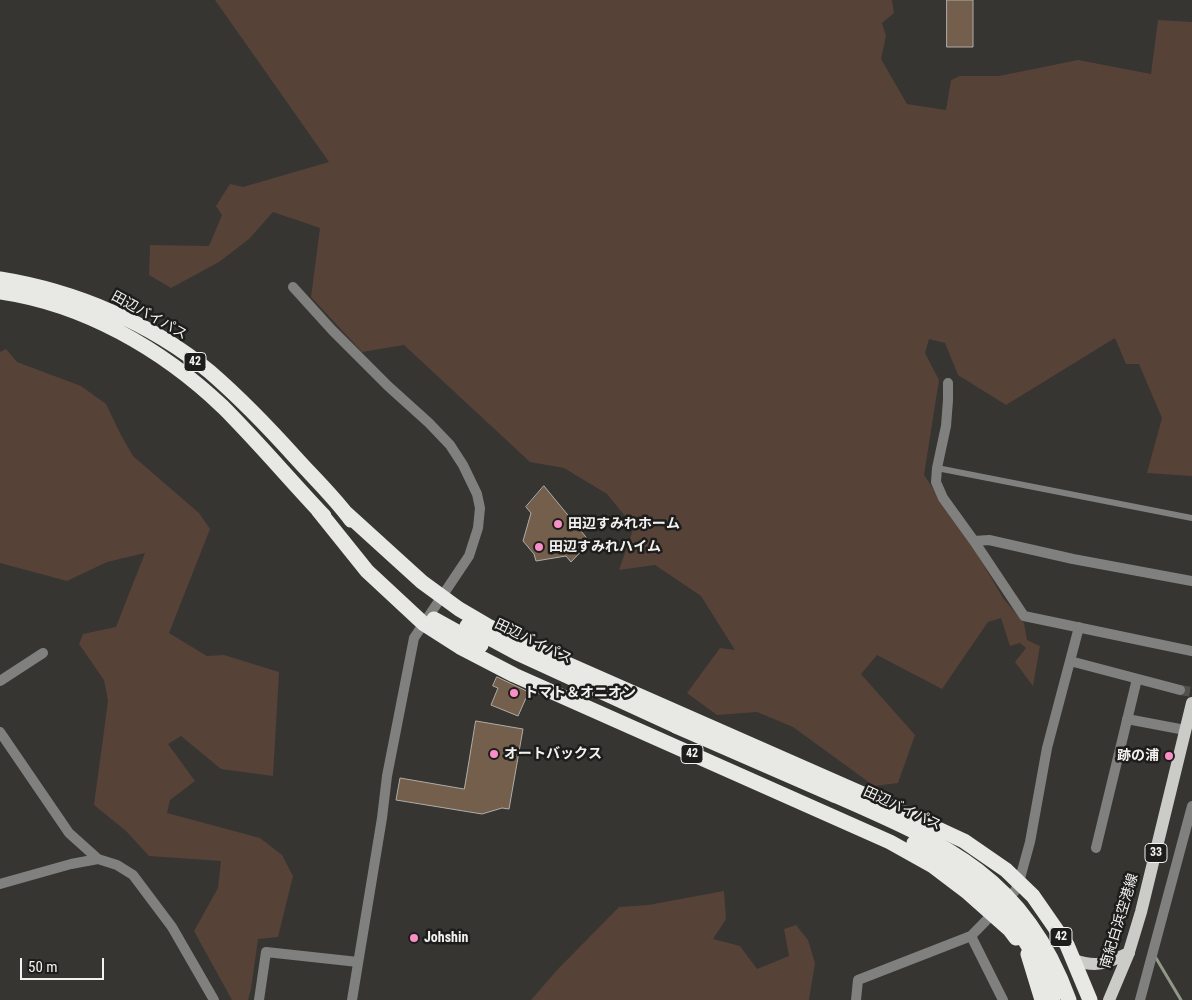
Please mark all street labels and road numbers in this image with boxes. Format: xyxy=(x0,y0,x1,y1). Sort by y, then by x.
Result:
street label: 田辺バイパス xyxy=(108,288,190,344)
road number: 42 xyxy=(184,352,206,372)
street label: 田辺バイパス xyxy=(492,616,574,668)
road number: 42 xyxy=(681,744,703,764)
street label: 田辺バイパス xyxy=(860,784,944,834)
road number: 33 xyxy=(1145,844,1167,862)
street label: 南紀白浜空港線 xyxy=(1098,872,1142,970)
road number: 42 xyxy=(1050,928,1072,946)

